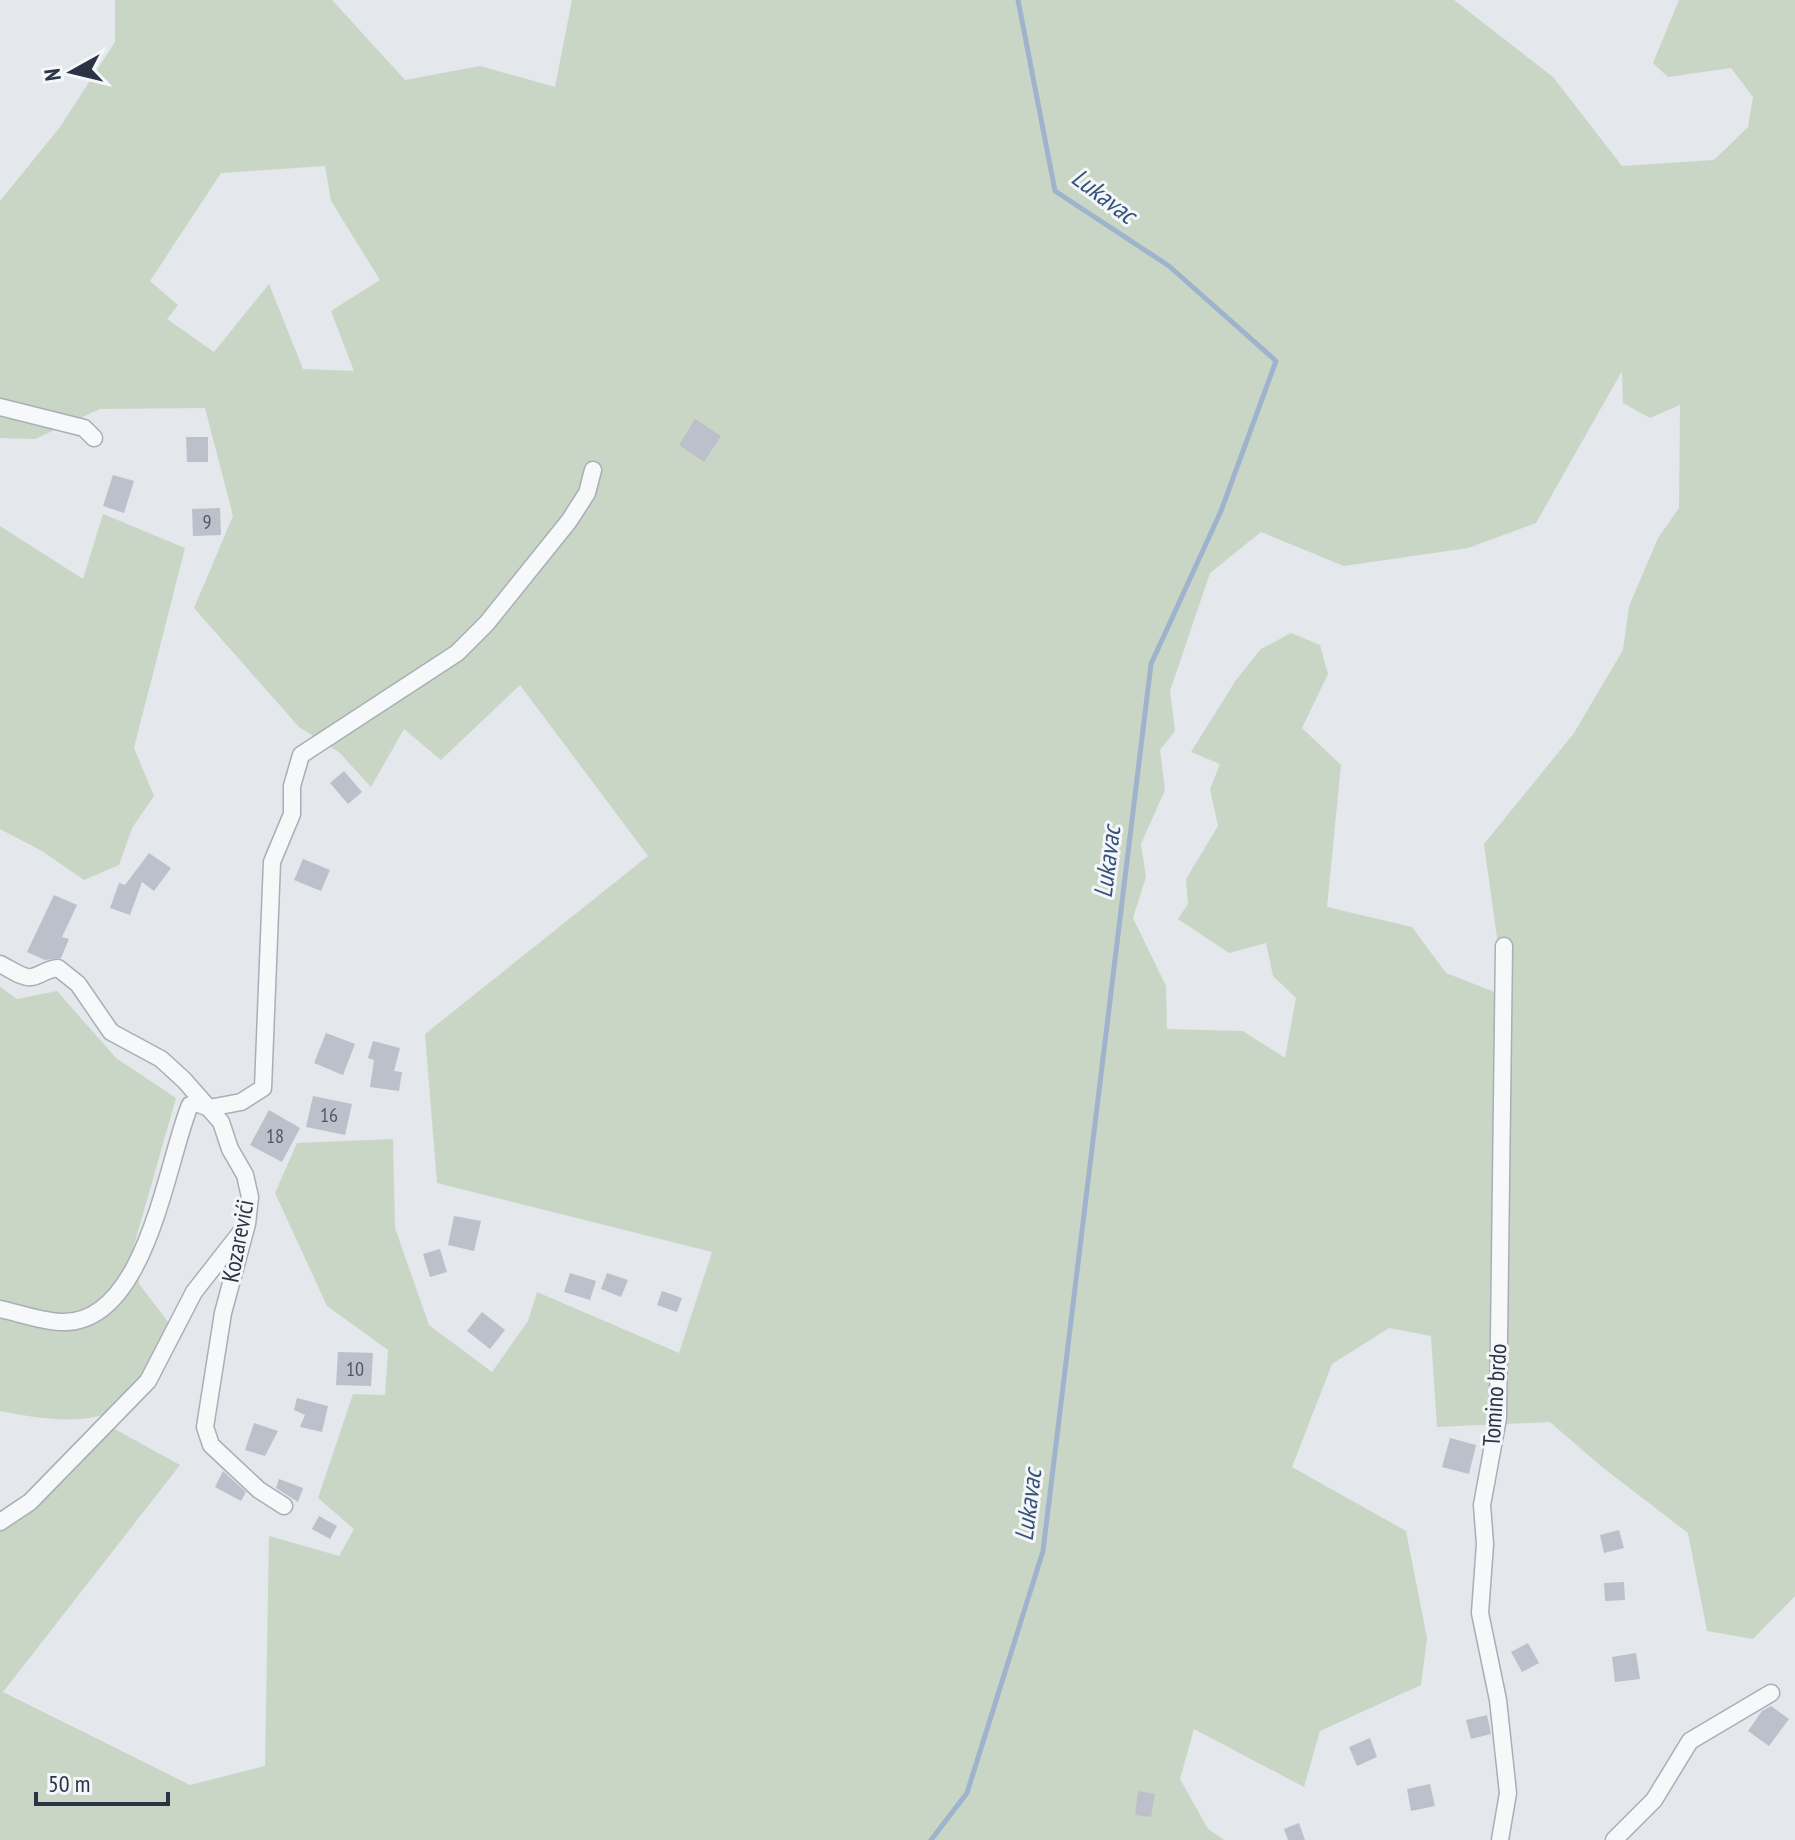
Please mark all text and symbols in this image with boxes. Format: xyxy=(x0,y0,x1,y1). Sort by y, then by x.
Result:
north arrow xyxy=(32,32,112,112)
text: N xyxy=(38,67,67,83)
water label: Lukavac xyxy=(1066,161,1145,232)
house number: 9 xyxy=(203,509,212,535)
water label: Lukavac xyxy=(1086,822,1128,900)
house number: 16 xyxy=(320,1102,338,1128)
house number: 18 xyxy=(266,1123,284,1149)
street label: Kozarevići xyxy=(214,1197,261,1285)
street label: Tomino brdo xyxy=(1475,1342,1514,1448)
house number: 10 xyxy=(346,1356,364,1382)
water label: Lukavac xyxy=(1007,1465,1049,1543)
scale bar xyxy=(36,1756,168,1806)
text: 50 m xyxy=(48,1768,90,1799)

